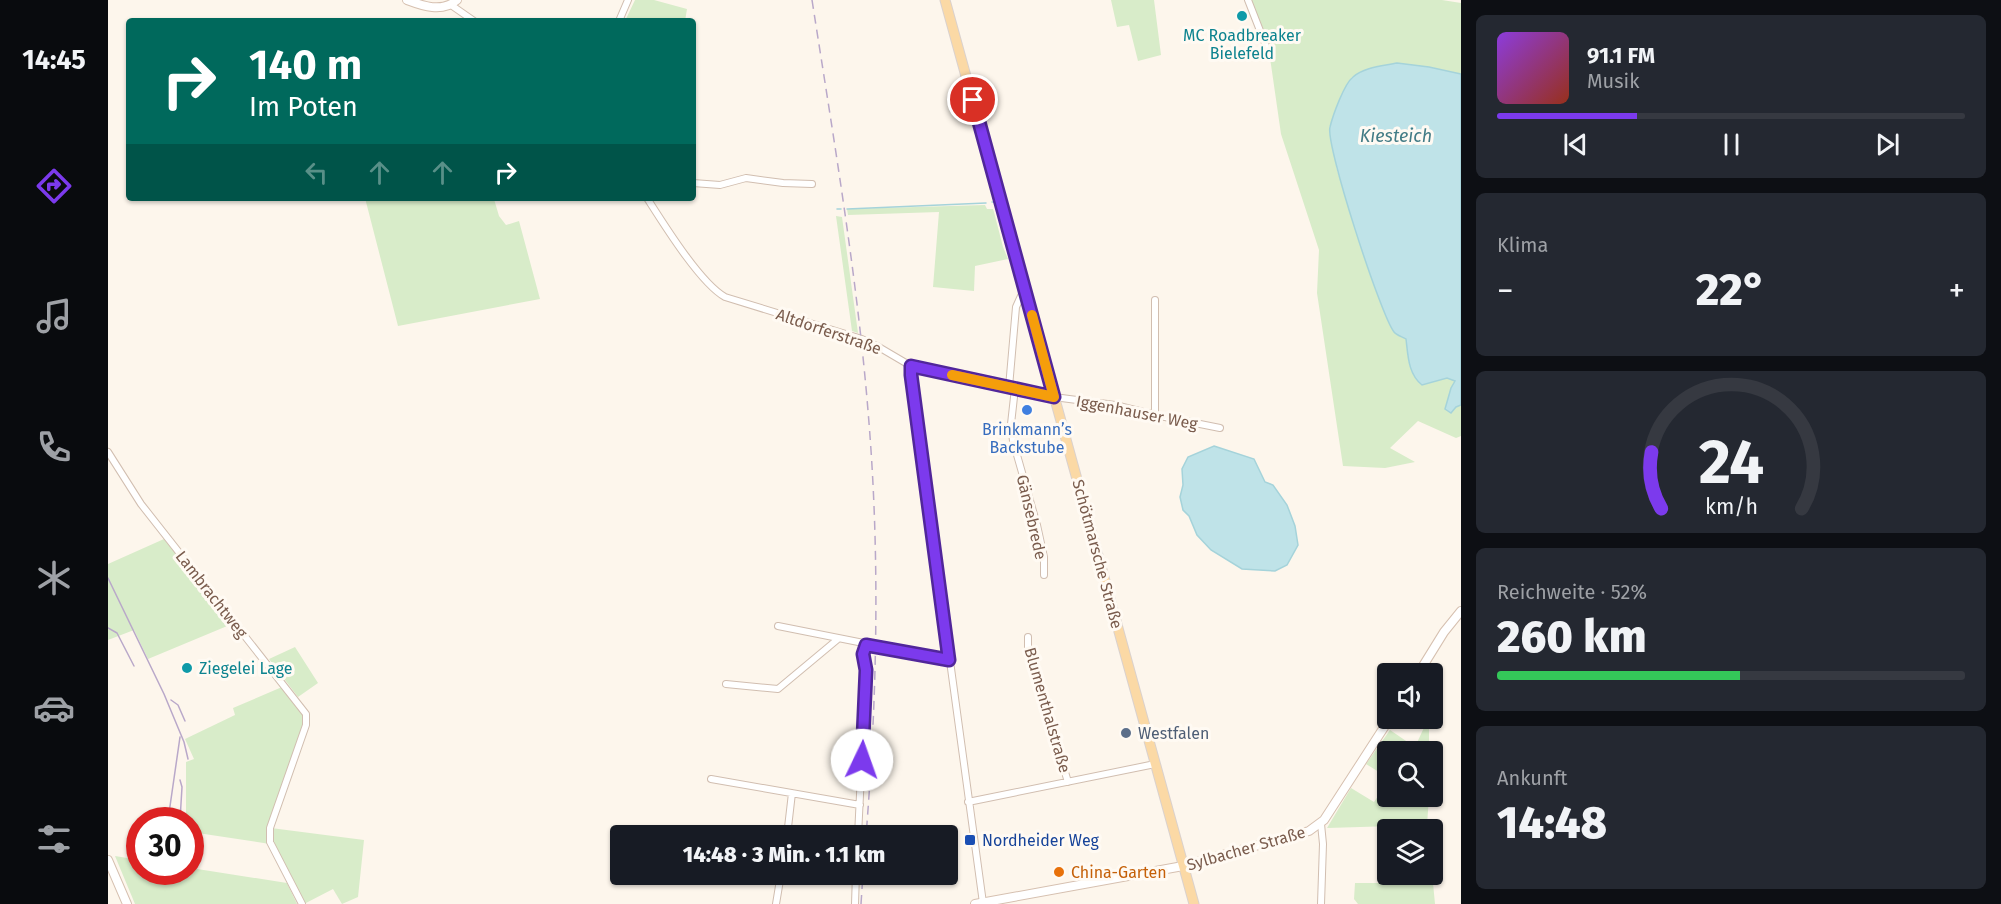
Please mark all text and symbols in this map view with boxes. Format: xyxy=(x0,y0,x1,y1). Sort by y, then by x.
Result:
marker: MC Roadbreaker Bielefeld xyxy=(1235,9,1249,23)
place label: MC Roadbreaker Bielefeld xyxy=(1183,26,1302,63)
text: 140 m xyxy=(249,40,362,90)
icon: right xyxy=(150,42,228,120)
text: 91.1 FM xyxy=(1587,42,1655,69)
text: 14:45 xyxy=(22,44,86,76)
text: Musik xyxy=(1587,69,1639,93)
pin xyxy=(947,74,998,125)
icon: arrive xyxy=(956,83,989,116)
text: Im Poten xyxy=(249,91,358,123)
water label: Kiesteich xyxy=(1360,125,1432,147)
icon: previous xyxy=(1559,128,1592,161)
icon: pause xyxy=(1715,128,1748,161)
icon: next xyxy=(1871,128,1904,161)
icon: left xyxy=(300,156,333,189)
icon: ahead xyxy=(363,156,396,189)
icon: ahead xyxy=(426,156,459,189)
icon: right xyxy=(489,156,522,189)
icon: directions xyxy=(33,165,75,207)
text: Klima xyxy=(1497,233,1548,257)
text: 22° xyxy=(1696,263,1766,317)
text: − xyxy=(1497,271,1514,311)
text: + xyxy=(1949,271,1965,311)
icon: music xyxy=(33,295,75,337)
street label: Altdorferstraße xyxy=(774,305,884,358)
street label: Iggenhauser Weg xyxy=(1075,391,1200,434)
marker: Brinkmann’s Backstube xyxy=(1020,403,1034,417)
place label: Brinkmann’s Backstube xyxy=(982,420,1072,457)
text: 24 xyxy=(1698,425,1764,500)
icon: phone xyxy=(33,426,75,468)
street label: Gänsebrede xyxy=(1013,473,1051,561)
street label: Schötmarsche Straße xyxy=(1068,477,1127,631)
text: km/h xyxy=(1704,494,1758,520)
street label: Lambrachtweg xyxy=(172,547,252,642)
icon: climate xyxy=(33,557,75,599)
text: Reichweite · 52% xyxy=(1497,580,1647,604)
text: 260 km xyxy=(1497,610,1647,664)
street label: Blumenthalstraße xyxy=(1021,645,1075,775)
place label: Ziegelei Lage xyxy=(199,659,293,678)
marker: Ziegelei Lage xyxy=(180,661,194,675)
map controls xyxy=(1377,663,1443,885)
button: sound xyxy=(1377,663,1443,729)
icon: car xyxy=(33,687,75,729)
place label: Westfalen xyxy=(1138,724,1209,743)
marker: Westfalen xyxy=(1119,726,1133,740)
position arrow xyxy=(830,728,894,792)
button: search xyxy=(1377,741,1443,807)
text: Ankunft xyxy=(1497,766,1568,790)
text: 14:48 xyxy=(1497,796,1607,850)
speed limit sign: 30 xyxy=(126,807,204,885)
icon: filters xyxy=(33,818,75,860)
button: layers xyxy=(1377,819,1443,885)
street label: Sylbacher Straße xyxy=(1185,822,1308,874)
place label: Nordheider Weg xyxy=(982,831,1100,850)
marker: Nordheider Weg xyxy=(963,833,977,847)
text: 14:48 · 3 Min. · 1.1 km xyxy=(683,841,885,868)
place label: China-Garten xyxy=(1071,863,1167,882)
marker: China-Garten xyxy=(1052,865,1066,879)

